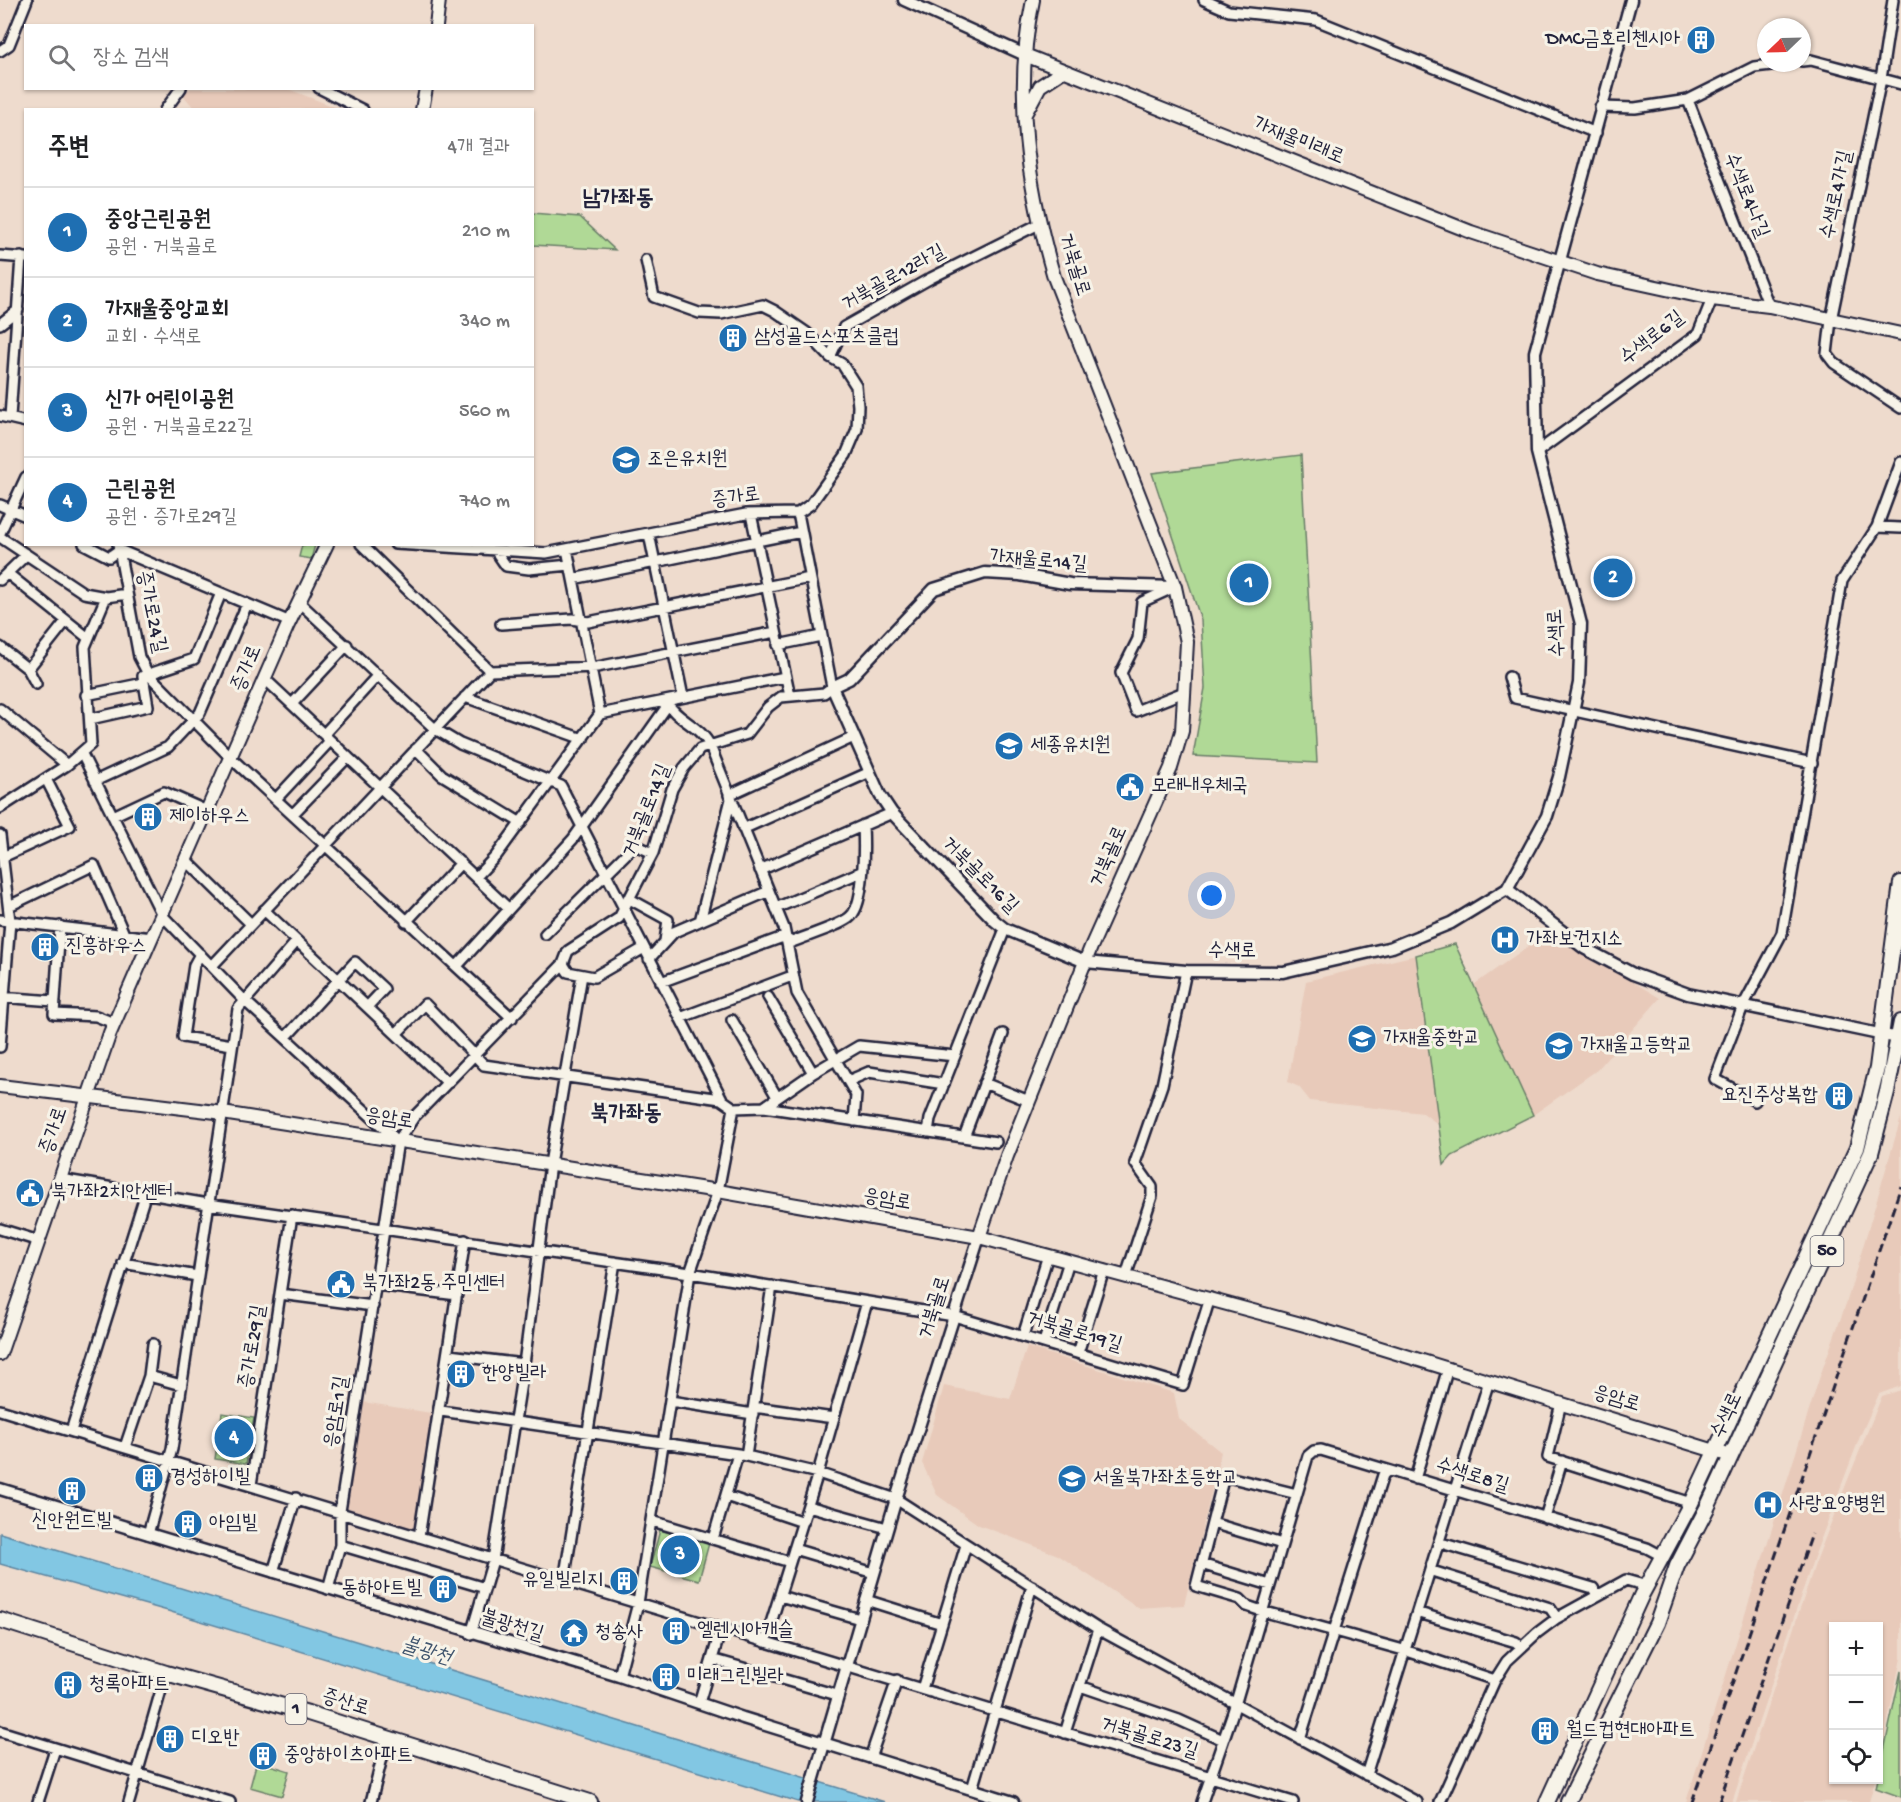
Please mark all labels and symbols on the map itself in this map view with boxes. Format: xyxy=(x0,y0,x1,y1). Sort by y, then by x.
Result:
north arrow xyxy=(1757,18,1811,72)
building icon: DMC금호리첸시아 xyxy=(1685,24,1717,56)
place label: DMC금호리첸시아 xyxy=(1544,29,1680,52)
street label: 가재울미래로 xyxy=(1249,113,1347,171)
street label: 수색로4가길 xyxy=(1817,149,1859,241)
street label: 수색로4나길 xyxy=(1717,150,1773,242)
district label: 남가좌동 xyxy=(583,187,654,213)
street label: 거북골로 xyxy=(1053,231,1093,299)
street label: 거북골로12라길 xyxy=(838,241,950,317)
street label: 수색로6길 xyxy=(1617,307,1689,371)
building icon: 삼성골드스포츠클럽 xyxy=(717,322,749,354)
place label: 삼성골드스포츠클럽 xyxy=(754,327,899,350)
school or university icon: 조은유치원 xyxy=(610,444,642,476)
place label: 조은유치원 xyxy=(647,449,727,472)
street label: 증가로 xyxy=(710,484,762,514)
street label: 가재울로14길 xyxy=(988,546,1088,578)
pin: 2 xyxy=(1594,556,1632,600)
pin: 1 xyxy=(1230,560,1268,606)
street label: 증가로24길 xyxy=(130,569,170,655)
street label: 수색로 xyxy=(1545,608,1571,658)
street label: 증가로 xyxy=(228,642,268,696)
school or university icon: 세종유치원 xyxy=(993,730,1025,762)
place label: 세종유치원 xyxy=(1030,735,1110,758)
street label: 거북골로14길 xyxy=(619,761,677,861)
public building icon: 모래내우체국 xyxy=(1114,771,1146,803)
place label: 모래내우체국 xyxy=(1151,776,1248,799)
building icon: 제이하우스 xyxy=(132,801,164,833)
place label: 제이하우스 xyxy=(169,806,249,829)
street label: 거북골로 xyxy=(1086,823,1134,891)
street label: 거북골로16길 xyxy=(936,833,1022,919)
your location xyxy=(1197,881,1226,910)
hospital icon: 가좌보건지소 xyxy=(1489,924,1521,956)
place label: 가좌보건지소 xyxy=(1526,929,1623,952)
building icon: 진흥하우스 xyxy=(29,931,61,963)
place label: 진흥하우스 xyxy=(66,935,146,959)
street label: 수색로 xyxy=(1208,941,1256,964)
school or university icon: 가재울중학교 xyxy=(1346,1023,1378,1055)
place label: 가재울중학교 xyxy=(1383,1028,1480,1051)
school or university icon: 가재울고등학교 xyxy=(1543,1030,1575,1062)
place label: 가재울고등학교 xyxy=(1580,1035,1693,1058)
building icon: 요진주상복합 xyxy=(1823,1080,1855,1112)
place label: 요진주상복합 xyxy=(1721,1085,1818,1108)
district label: 북가좌동 xyxy=(591,1102,662,1128)
street label: 증가로 xyxy=(36,1104,74,1158)
street label: 응암로 xyxy=(363,1105,415,1135)
public building icon: 북가좌2치안센터 xyxy=(14,1177,46,1209)
place label: 북가좌2치안센터 xyxy=(51,1182,173,1205)
street label: 응암로 xyxy=(861,1185,913,1217)
road number: 50 xyxy=(1810,1236,1844,1266)
public building icon: 북가좌2동 주민센터 xyxy=(325,1268,357,1300)
place label: 북가좌2동 주민센터 xyxy=(362,1273,505,1296)
street label: 거북골로 xyxy=(915,1274,957,1342)
street label: 증가로29길 xyxy=(236,1304,272,1390)
street label: 거북골로19길 xyxy=(1024,1308,1124,1358)
building icon: 한양빌라 xyxy=(445,1358,477,1390)
place label: 한양빌라 xyxy=(482,1363,546,1386)
street label: 응암로1길 xyxy=(321,1374,355,1450)
street label: 응암로 xyxy=(1590,1382,1642,1418)
street label: 수색로 xyxy=(1707,1389,1749,1443)
pin: 4 xyxy=(214,1416,254,1460)
street label: 수색로8길 xyxy=(1433,1455,1511,1499)
building icon: 경성하이빌 xyxy=(133,1462,165,1494)
school or university icon: 서울북가좌초등학교 xyxy=(1056,1463,1088,1495)
place label: 경성하이빌 xyxy=(170,1467,251,1490)
place label: 서울북가좌초등학교 xyxy=(1093,1468,1238,1491)
building icon: 신안원드빌 xyxy=(56,1475,88,1507)
hospital icon: 사랑요양병원 xyxy=(1752,1489,1784,1521)
place label: 사랑요양병원 xyxy=(1789,1494,1886,1517)
building icon: 아임빌 xyxy=(172,1508,204,1540)
place label: 신안원드빌 xyxy=(32,1511,113,1534)
place label: 아임빌 xyxy=(209,1513,258,1536)
pin: 3 xyxy=(660,1532,700,1578)
building icon: 유일빌리지 xyxy=(608,1565,640,1597)
place label: 유일빌리지 xyxy=(523,1570,603,1593)
building icon: 동하아트빌 xyxy=(427,1573,459,1605)
place label: 동하아트빌 xyxy=(342,1578,423,1601)
street label: 불광천길 xyxy=(478,1606,546,1647)
building icon: 엘렌시아캐슬 xyxy=(660,1615,692,1647)
temple icon: 청송사 xyxy=(558,1617,590,1649)
place label: 엘렌시아캐슬 xyxy=(697,1619,794,1643)
place label: 청송사 xyxy=(595,1621,643,1645)
water label: 불광천 xyxy=(398,1633,456,1673)
building icon: 미래그린빌라 xyxy=(650,1661,682,1693)
place label: 미래그린빌라 xyxy=(687,1666,784,1689)
building icon: 청록아파트 xyxy=(52,1669,84,1701)
place label: 청록아파트 xyxy=(89,1673,169,1697)
street label: 증산로 xyxy=(319,1686,371,1722)
road number: 1 xyxy=(286,1694,306,1724)
street label: 거북골로23길 xyxy=(1098,1713,1200,1765)
building icon: 월드컵현대아파트 xyxy=(1529,1715,1561,1747)
place label: 월드컵현대아파트 xyxy=(1566,1719,1695,1743)
building icon: 디오반 xyxy=(154,1723,186,1755)
place label: 디오반 xyxy=(191,1728,239,1751)
building icon: 중앙하이츠아파트 xyxy=(247,1740,279,1772)
place label: 중앙하이츠아파트 xyxy=(284,1745,413,1768)

